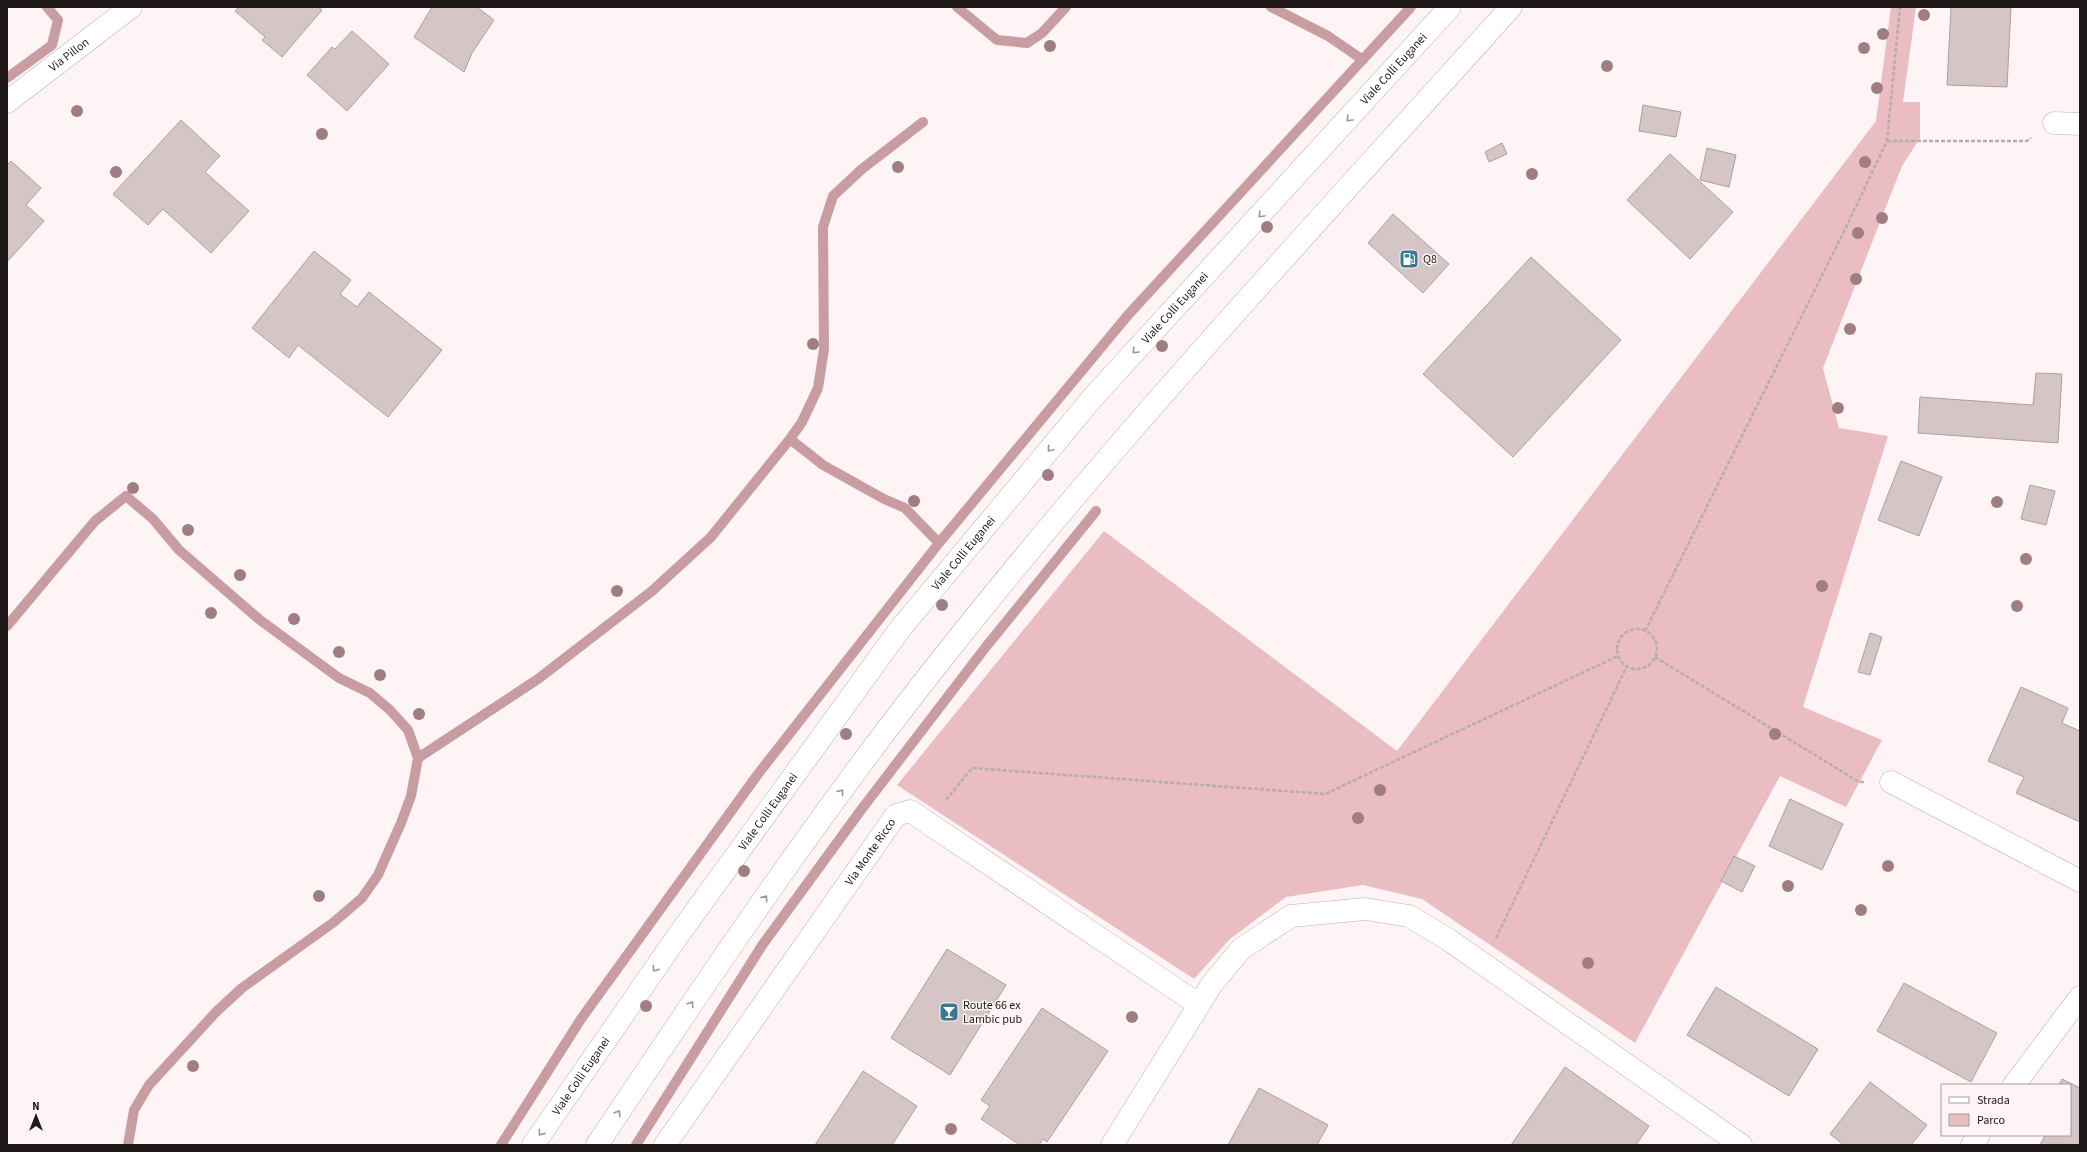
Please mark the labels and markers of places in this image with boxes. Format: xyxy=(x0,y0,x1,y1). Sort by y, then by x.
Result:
fuel station icon: Q8 xyxy=(1398,248,1420,270)
place label: Q8 xyxy=(1423,251,1437,268)
place label: Route 66 ex Lambic pub xyxy=(963,997,1022,1028)
bar icon: Route 66 ex Lambic pub xyxy=(938,1001,960,1023)

